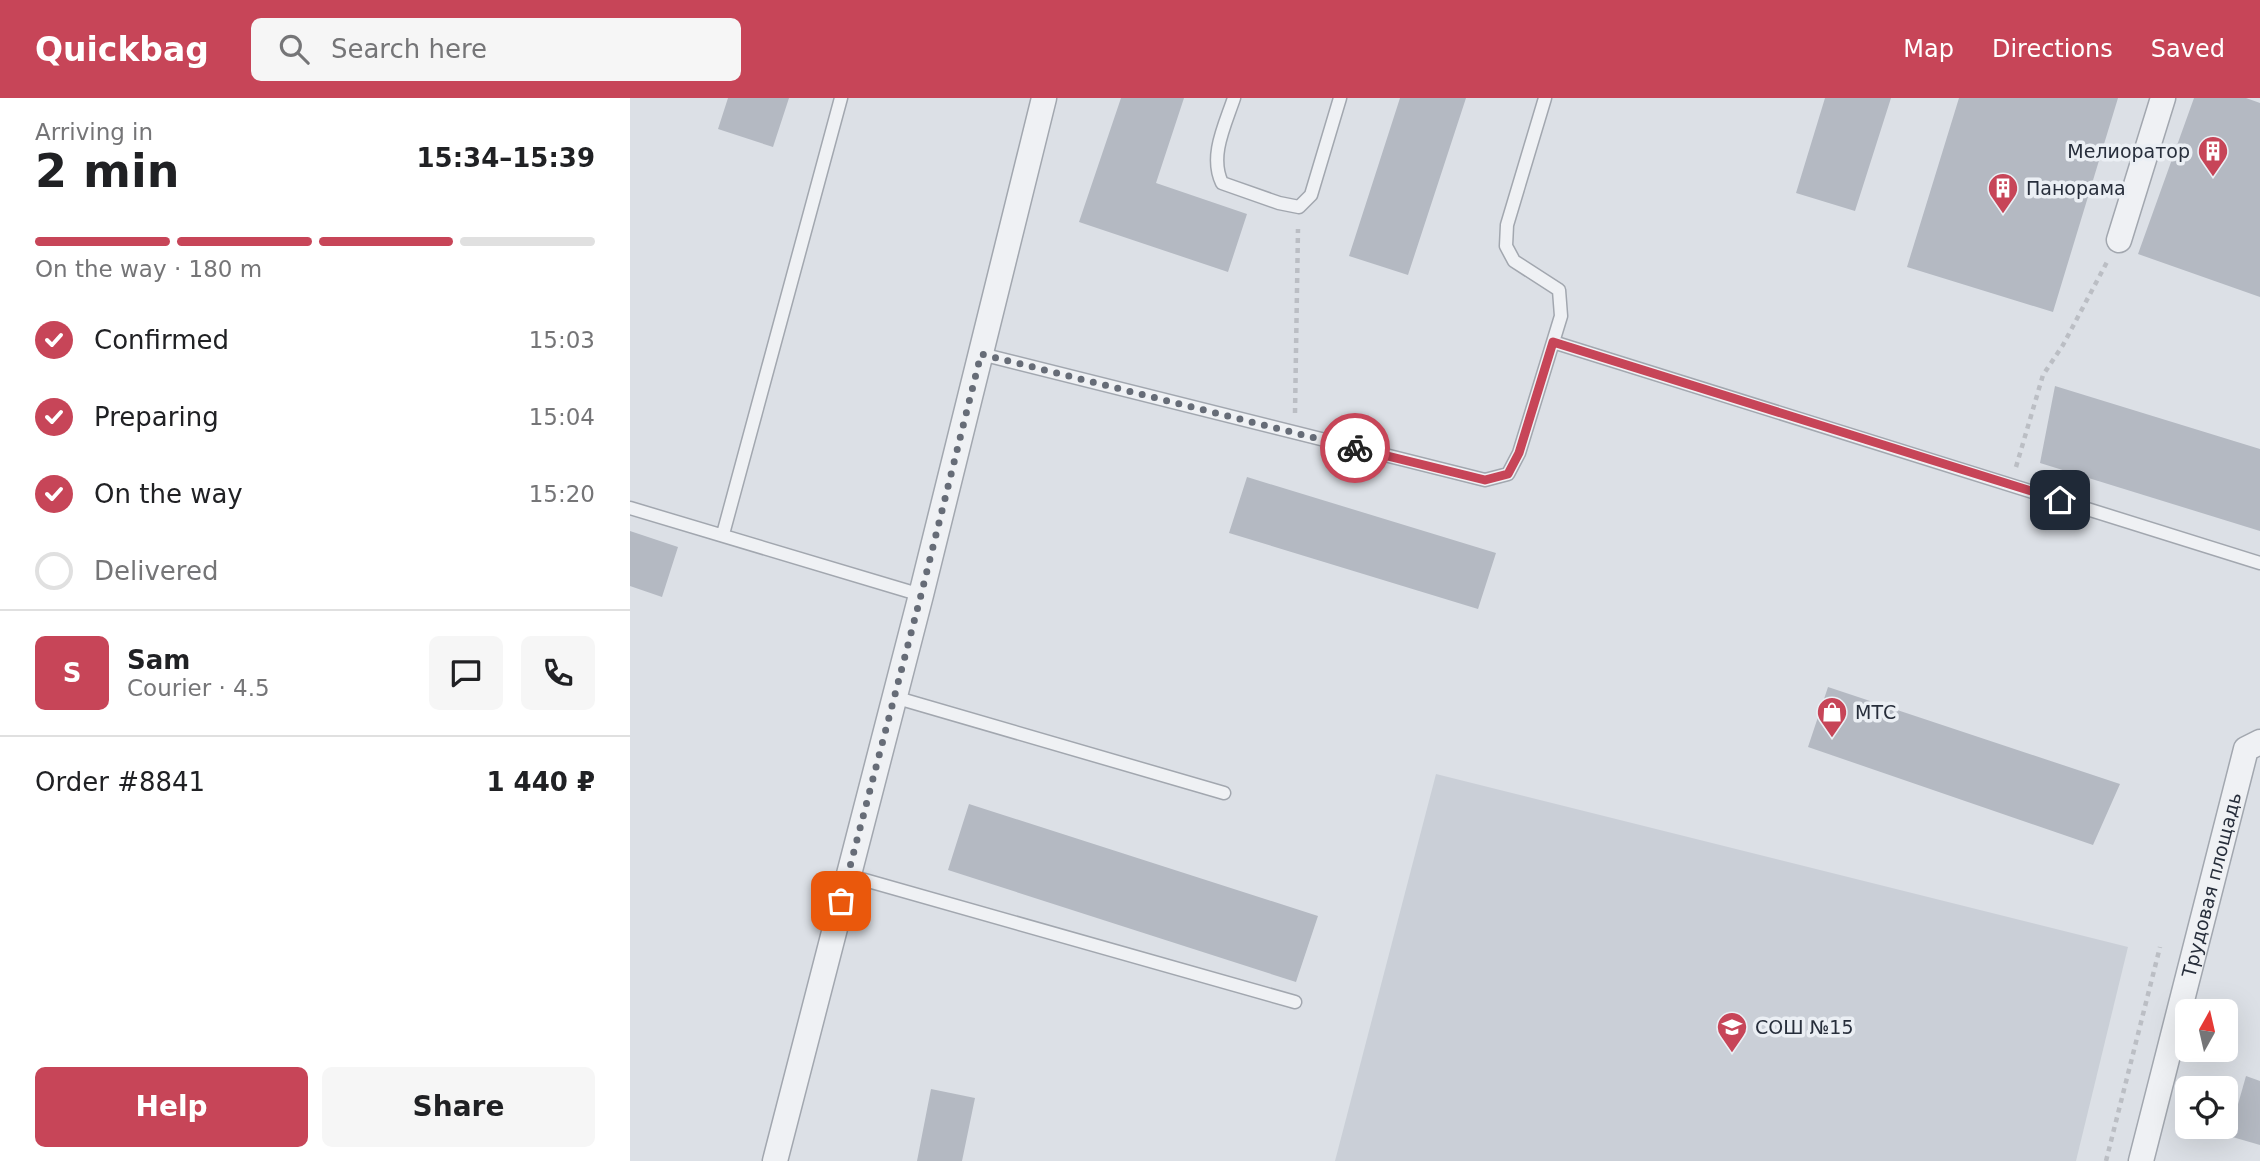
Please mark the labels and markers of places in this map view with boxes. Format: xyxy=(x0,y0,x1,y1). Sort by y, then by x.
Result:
building icon: Мелиоратор xyxy=(2196,134,2230,178)
place label: Мелиоратор xyxy=(2067,140,2190,162)
building icon: Панорама xyxy=(1986,171,2020,215)
place label: Панорама xyxy=(2026,177,2126,199)
pin xyxy=(2030,470,2090,530)
shop icon: МТС xyxy=(1815,695,1849,739)
place label: МТС xyxy=(1855,701,1896,723)
pin xyxy=(811,871,871,931)
school or university icon: СОШ №15 xyxy=(1715,1010,1749,1054)
place label: СОШ №15 xyxy=(1755,1016,1854,1038)

